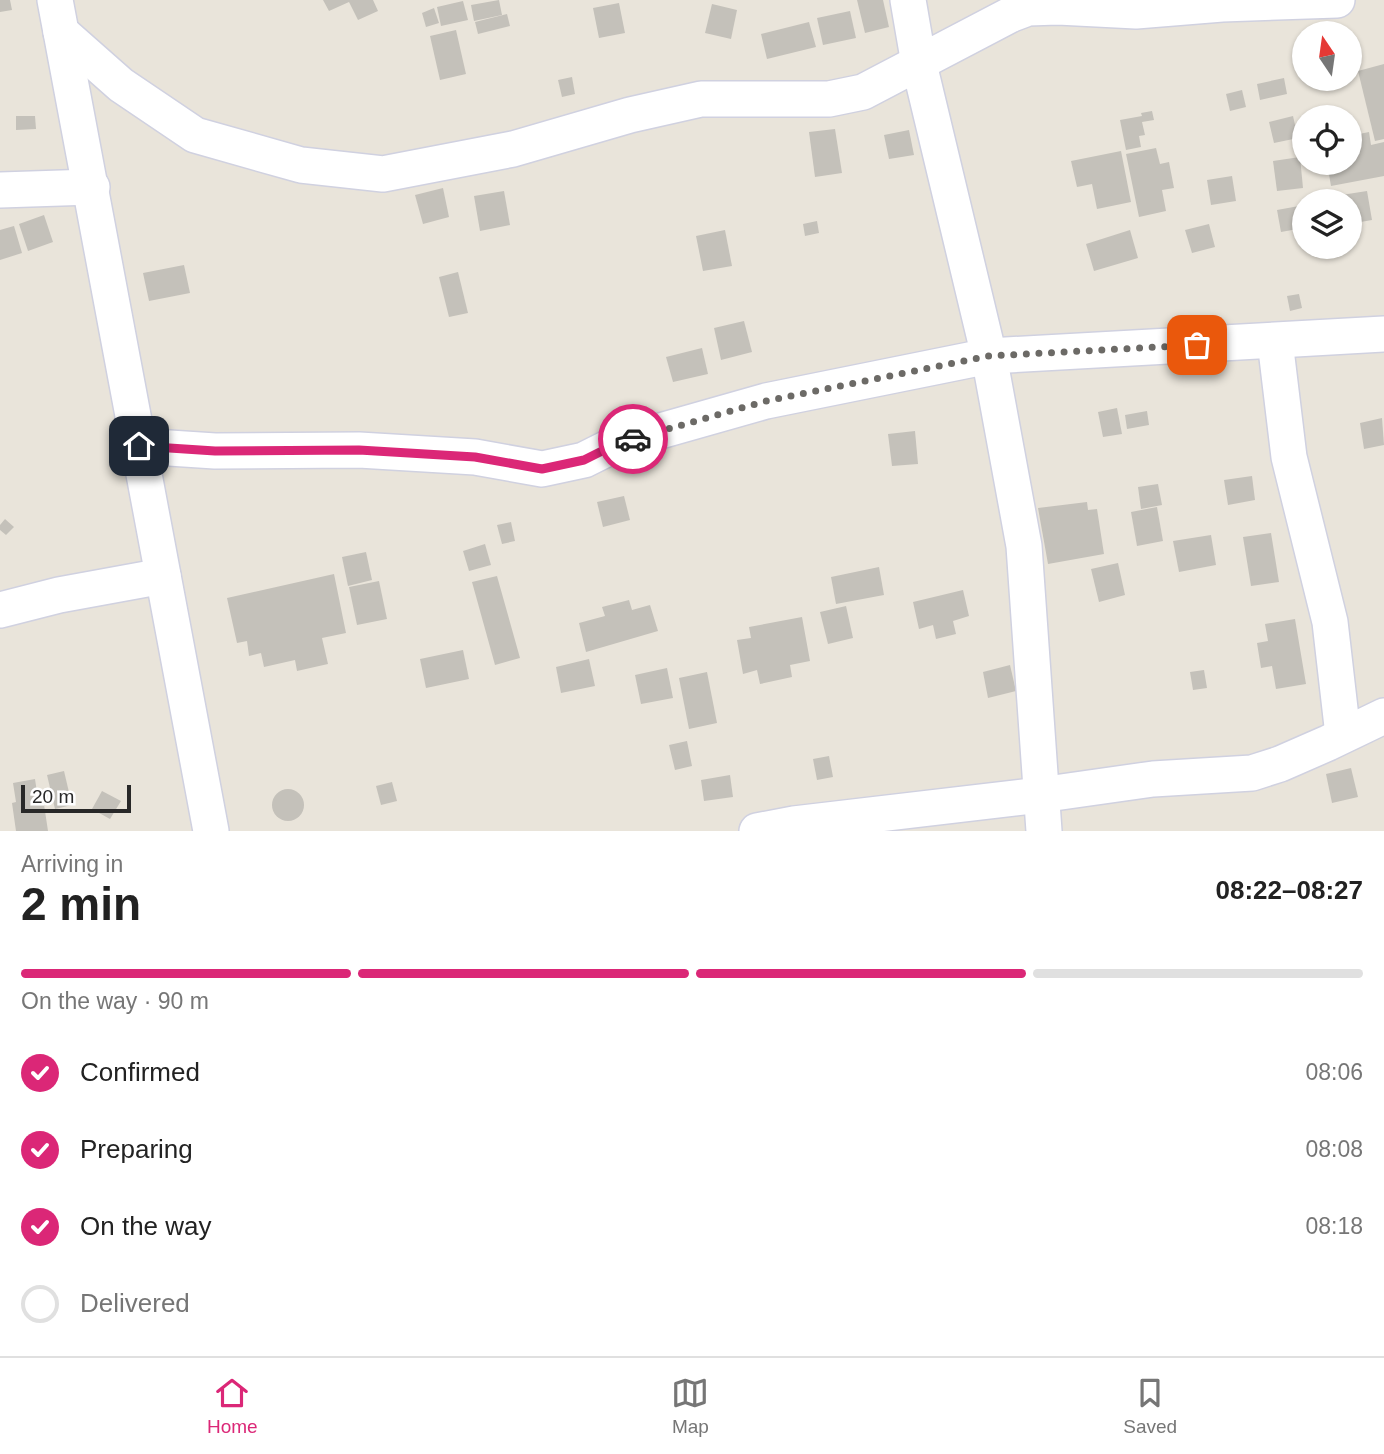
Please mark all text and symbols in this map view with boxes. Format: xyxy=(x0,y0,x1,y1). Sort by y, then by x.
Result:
north arrow xyxy=(1292,21,1362,91)
map controls xyxy=(1292,21,1362,259)
button: locate xyxy=(1292,105,1362,175)
button: layers xyxy=(1292,189,1362,259)
pin xyxy=(1167,315,1227,375)
icon: bag xyxy=(1178,326,1216,364)
courier xyxy=(598,404,668,474)
pin xyxy=(109,416,169,476)
icon: car xyxy=(614,420,652,458)
icon: home xyxy=(120,427,158,465)
scale bar xyxy=(21,782,131,814)
text: 20 m xyxy=(32,786,74,807)
text: Arriving in xyxy=(21,851,123,877)
text: 08:22–08:27 xyxy=(1216,875,1363,905)
text: 2 min xyxy=(21,878,141,930)
text: On the way · 90 m xyxy=(21,988,209,1014)
icon: check xyxy=(21,1054,59,1092)
text: Confirmed xyxy=(80,1057,200,1087)
text: 08:06 xyxy=(1305,1059,1363,1085)
icon: check xyxy=(21,1131,59,1169)
text: Preparing xyxy=(80,1134,193,1164)
text: 08:08 xyxy=(1305,1136,1363,1162)
icon: check xyxy=(21,1208,59,1246)
text: On the way xyxy=(80,1211,212,1241)
text: 08:18 xyxy=(1305,1213,1363,1239)
text: Delivered xyxy=(80,1288,190,1318)
tab: Home xyxy=(207,1374,258,1438)
tab: Map xyxy=(671,1374,709,1438)
tab: Saved xyxy=(1123,1374,1177,1438)

